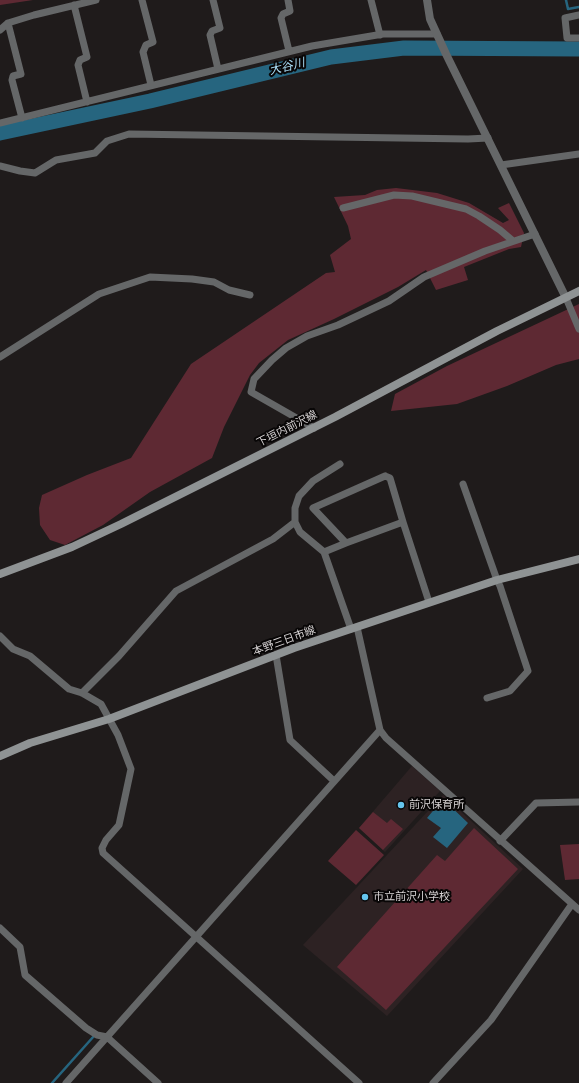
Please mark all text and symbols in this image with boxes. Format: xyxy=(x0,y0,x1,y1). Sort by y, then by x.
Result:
water label: 大谷川 xyxy=(268,56,306,78)
street label: 下垣内前沢線 xyxy=(255,408,319,450)
street label: 本野三日市線 xyxy=(251,624,317,658)
place label: 前沢保育所 xyxy=(409,798,464,812)
marker: 前沢保育所 xyxy=(396,800,406,810)
place label: 市立前沢小学校 xyxy=(373,890,450,904)
marker: 市立前沢小学校 xyxy=(360,892,370,902)

